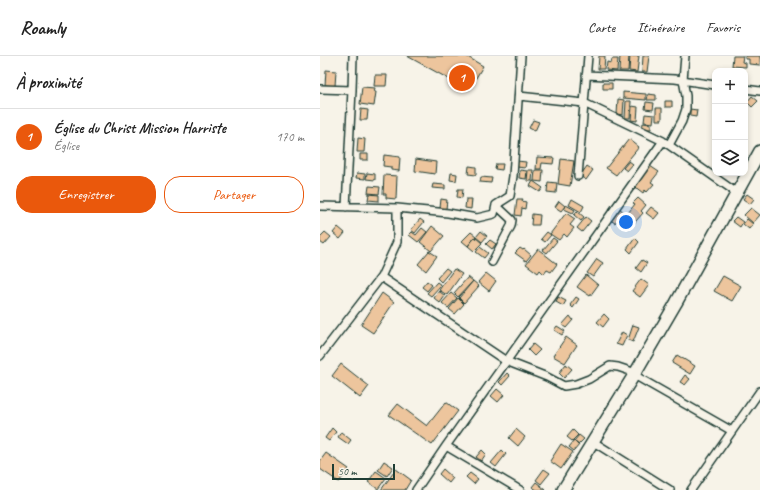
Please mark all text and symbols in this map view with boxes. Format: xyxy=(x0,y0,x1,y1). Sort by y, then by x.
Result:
text: Roamly xyxy=(20,16,66,40)
text: Carte xyxy=(588,19,615,36)
text: Itinéraire xyxy=(637,19,684,36)
text: Favoris xyxy=(706,19,740,36)
pin: 1 xyxy=(449,63,475,93)
map controls xyxy=(712,68,748,176)
button: + xyxy=(712,68,748,104)
text: À proximité xyxy=(16,72,81,93)
button: − xyxy=(712,104,748,140)
text: Église du Christ Mission Harriste xyxy=(54,119,226,138)
text: 1 xyxy=(26,129,32,145)
text: 170 m xyxy=(276,129,304,145)
text: Église xyxy=(54,138,79,154)
button: layers xyxy=(712,140,748,176)
button: Enregistrer xyxy=(16,176,156,213)
button: Partager xyxy=(164,176,304,213)
your location xyxy=(616,212,636,232)
scale bar xyxy=(332,462,395,481)
text: 50 m xyxy=(338,464,357,478)

